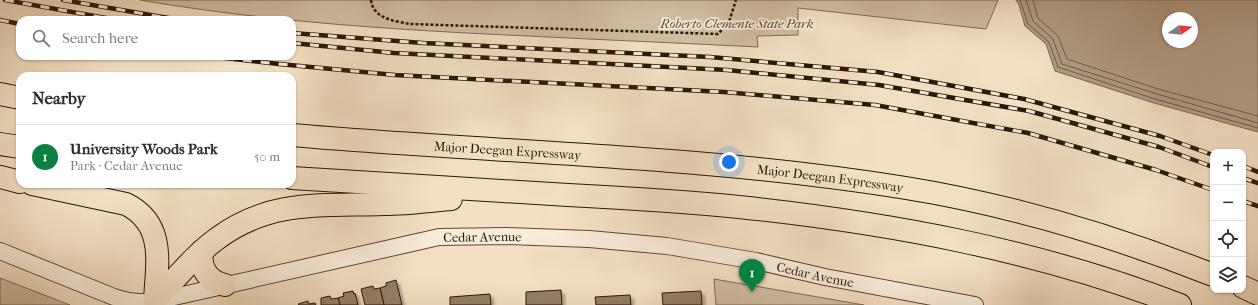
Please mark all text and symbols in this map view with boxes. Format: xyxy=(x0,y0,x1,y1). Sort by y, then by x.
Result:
north arrow xyxy=(1162,12,1198,48)
search box xyxy=(16,16,296,60)
park label: Roberto Clemente State Park xyxy=(659,16,814,31)
icon: search xyxy=(30,27,52,49)
text: Search here xyxy=(62,29,138,47)
text: Nearby xyxy=(32,88,86,108)
street label: Major Deegan Expressway xyxy=(433,138,583,163)
text: University Woods Park xyxy=(70,140,218,158)
text: 1 xyxy=(43,149,47,164)
text: 50 m xyxy=(254,149,280,164)
map controls xyxy=(1210,149,1246,293)
button: + xyxy=(1210,149,1246,185)
your location xyxy=(719,152,739,172)
text: Park · Cedar Avenue xyxy=(70,158,183,173)
street label: Major Deegan Expressway xyxy=(756,162,906,196)
button: − xyxy=(1210,185,1246,221)
button: locate xyxy=(1210,221,1246,257)
street label: Cedar Avenue xyxy=(443,229,523,245)
button: layers xyxy=(1210,257,1246,293)
pin: 1 xyxy=(739,259,765,292)
street label: Cedar Avenue xyxy=(775,259,856,290)

